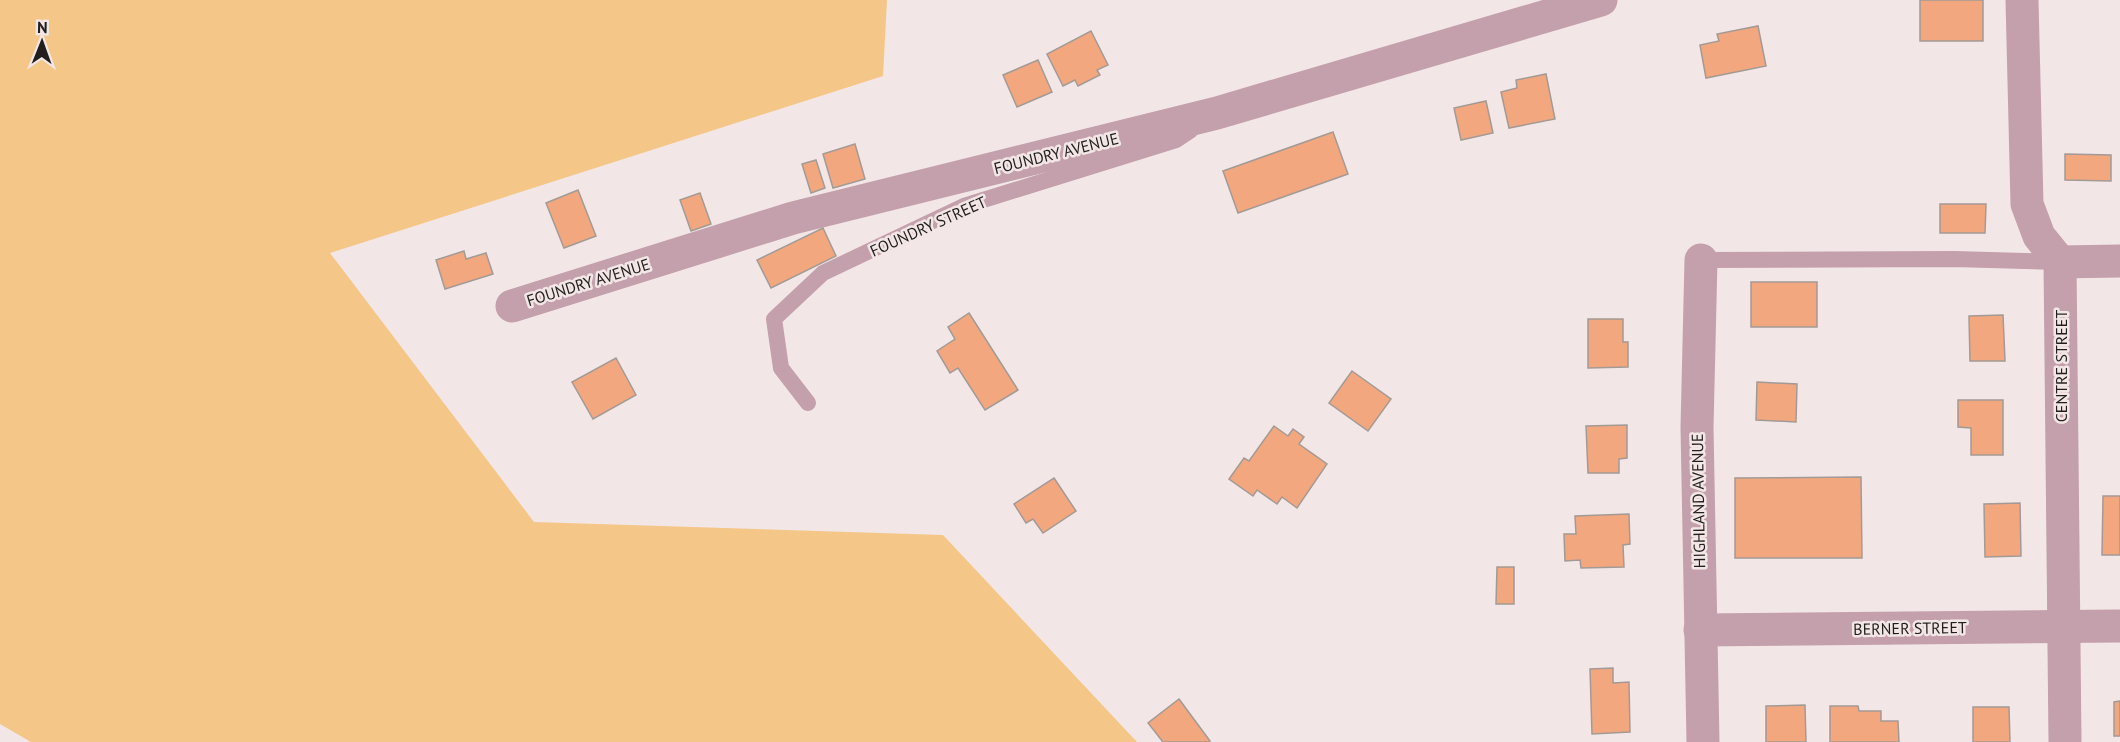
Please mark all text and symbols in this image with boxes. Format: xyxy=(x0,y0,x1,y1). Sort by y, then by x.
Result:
north arrow xyxy=(12,12,72,72)
text: N xyxy=(37,17,48,37)
street label: FOUNDRY AVENUE xyxy=(992,128,1120,178)
street label: FOUNDRY STREET xyxy=(867,191,989,261)
street label: FOUNDRY AVENUE xyxy=(524,254,652,310)
street label: CENTRE STREET xyxy=(2051,310,2071,422)
street label: HIGHLAND AVENUE xyxy=(1687,433,1709,569)
street label: BERNER STREET xyxy=(1853,617,1967,639)

